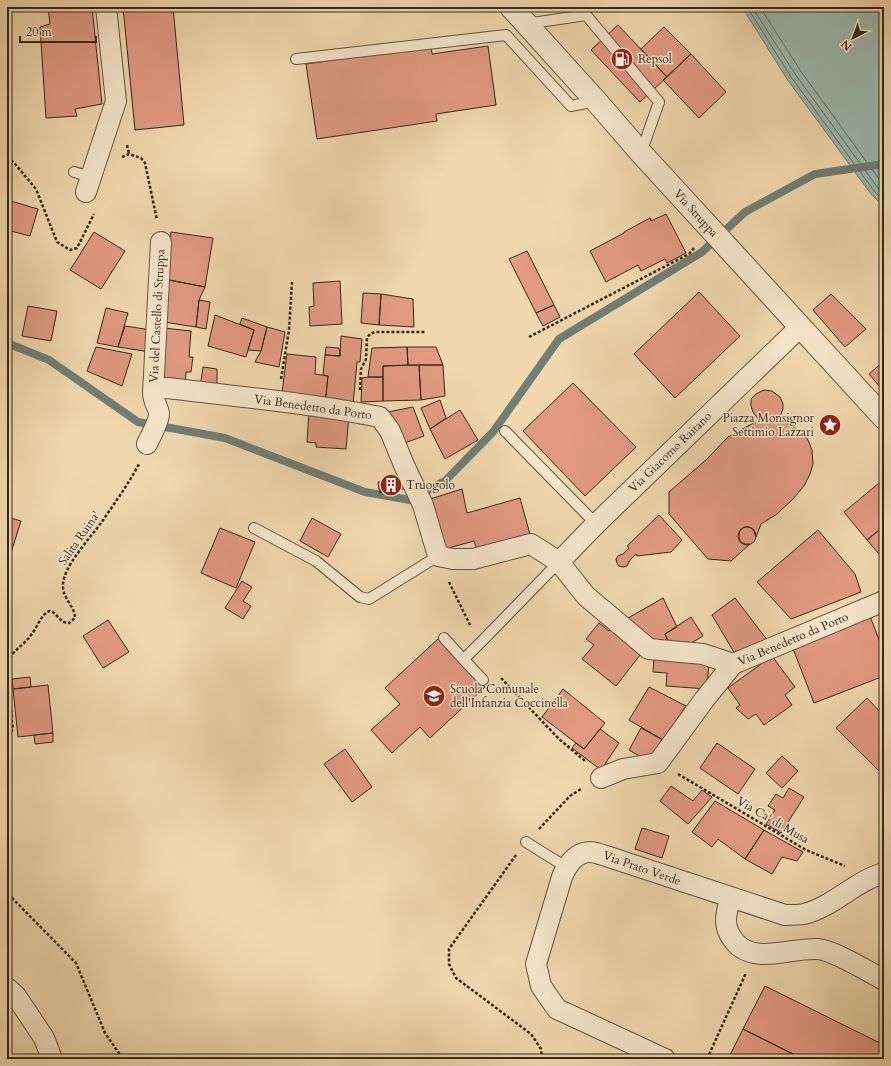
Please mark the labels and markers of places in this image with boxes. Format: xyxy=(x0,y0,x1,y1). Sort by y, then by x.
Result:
fuel station icon: Repsol xyxy=(609,46,635,72)
place label: Repsol xyxy=(638,51,672,67)
place label: Piazza Monsignor Settimio Lazzari xyxy=(723,410,815,440)
place icon: Piazza Monsignor Settimio Lazzari xyxy=(817,412,843,438)
building icon: Truogolo xyxy=(378,472,404,498)
place label: Truogolo xyxy=(406,477,456,493)
place label: Scuola Comunale dell'Infanzia Coccinella xyxy=(450,681,569,711)
school or university icon: Scuola Comunale dell'Infanzia Coccinella xyxy=(421,683,447,709)

